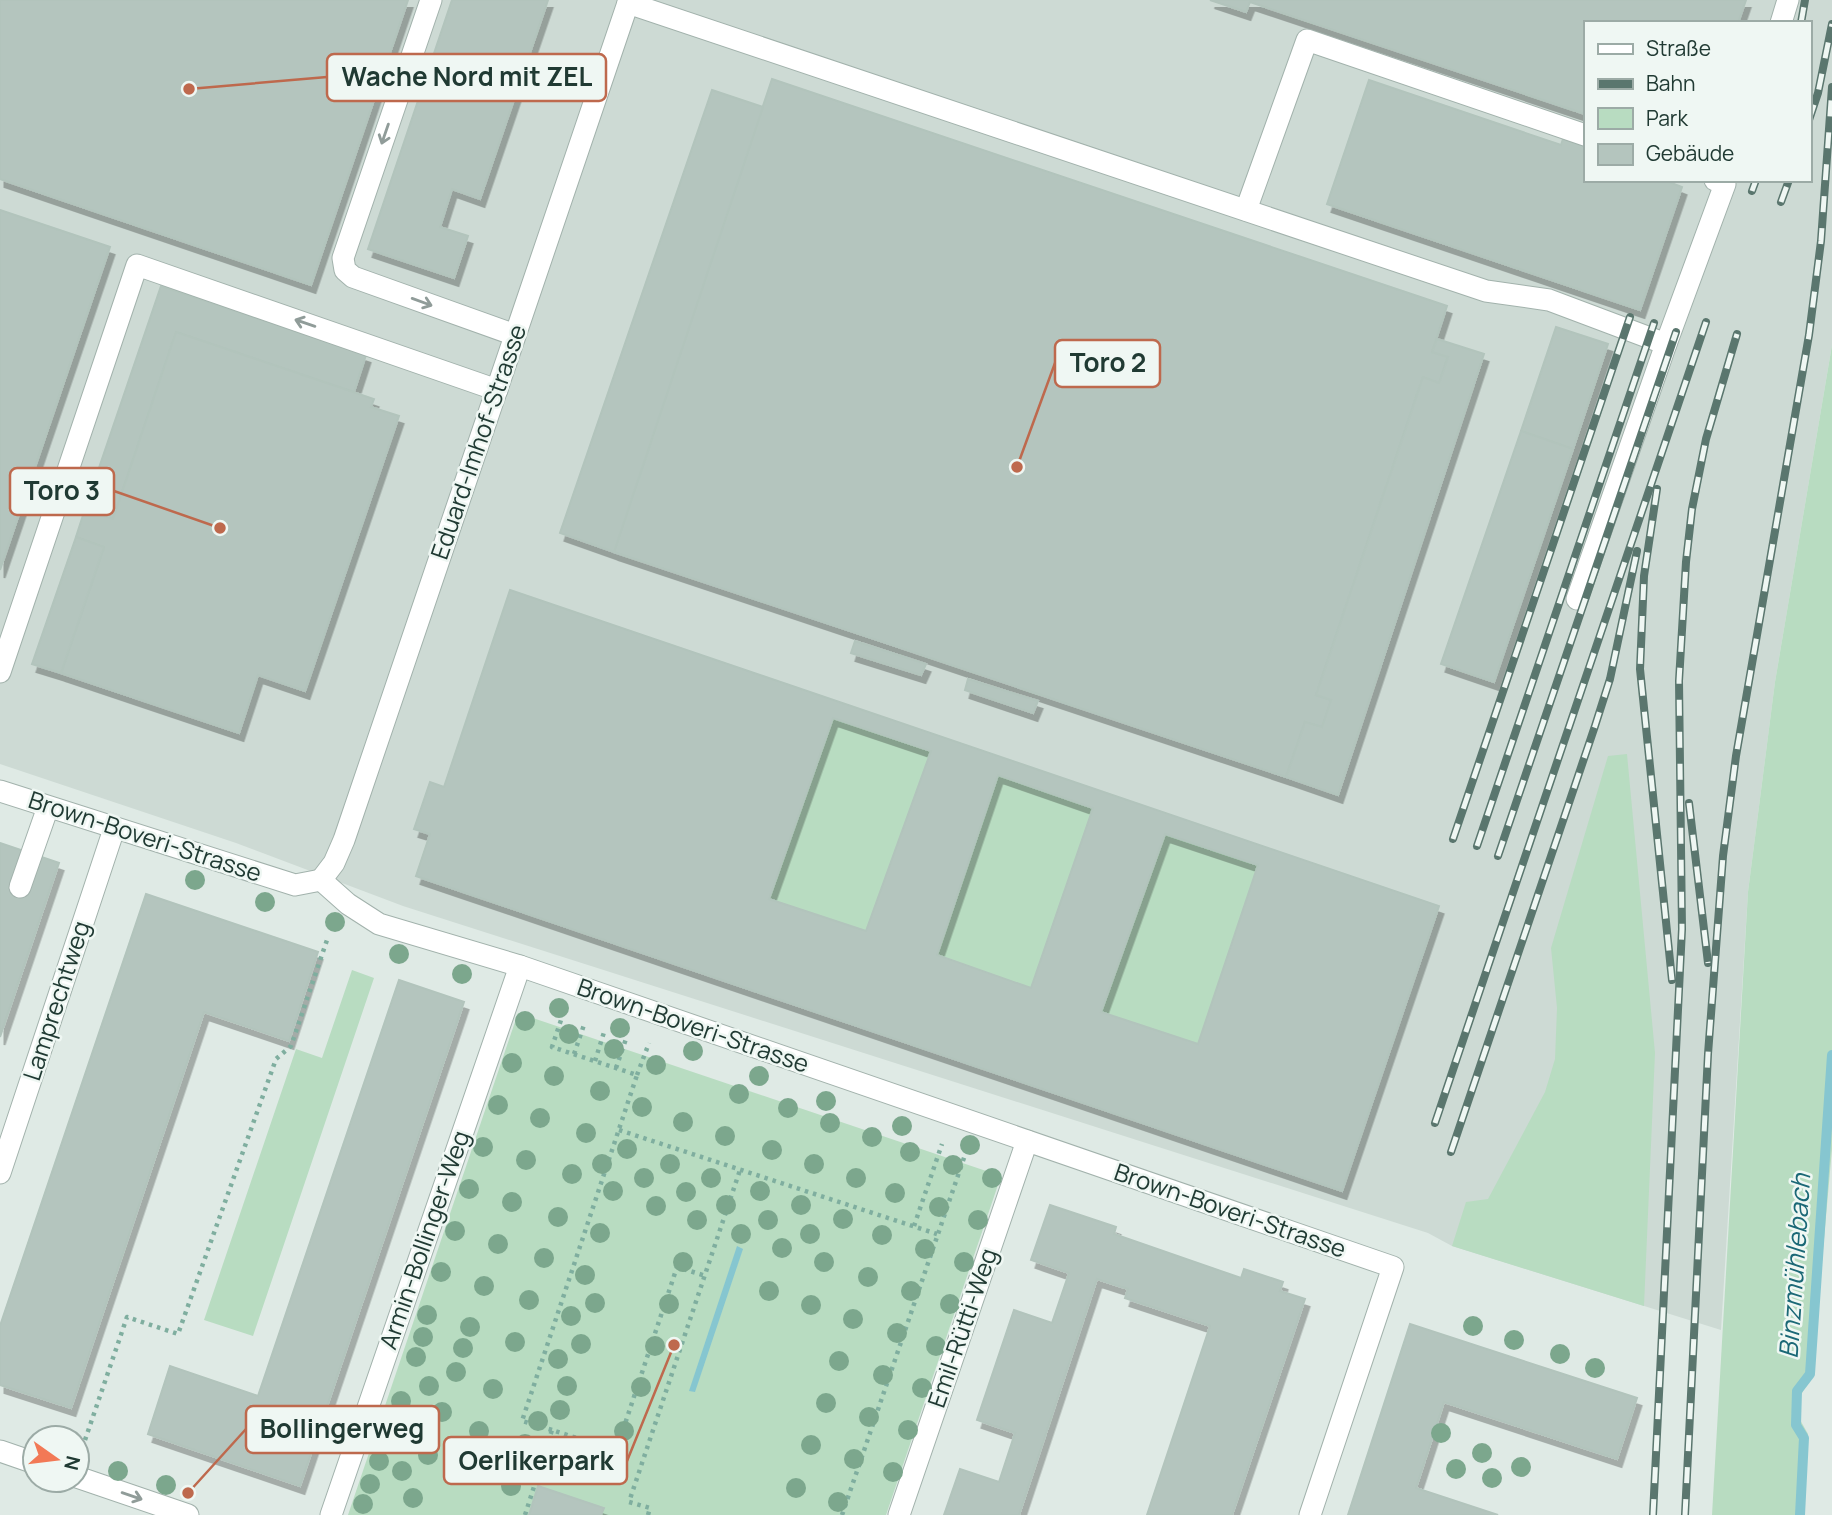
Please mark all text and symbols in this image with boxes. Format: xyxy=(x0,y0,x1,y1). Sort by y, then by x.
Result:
legend xyxy=(1584,21,1811,182)
text: Straße xyxy=(1646,34,1711,62)
callout: Wache Nord mit ZEL xyxy=(327,54,606,101)
text: Wache Nord mit ZEL xyxy=(342,58,593,94)
text: Bahn xyxy=(1646,69,1696,97)
text: Park xyxy=(1646,104,1688,132)
one-way arrow xyxy=(378,123,390,145)
text: Gebäude xyxy=(1646,139,1734,167)
one-way arrow xyxy=(411,297,433,309)
one-way arrow xyxy=(294,316,316,328)
street label: Eduard-Imhof-Strasse xyxy=(422,320,533,563)
callout: Toro 2 xyxy=(1055,340,1160,387)
text: Toro 2 xyxy=(1070,344,1146,380)
callout: Toro 3 xyxy=(10,468,114,515)
text: Toro 3 xyxy=(24,472,100,508)
street label: Brown-Boveri-Strasse xyxy=(25,782,266,889)
street label: Lamprechtweg xyxy=(14,917,97,1085)
street label: Brown-Boveri-Strasse xyxy=(573,969,814,1080)
street label: Armin-Bollinger-Weg xyxy=(371,1126,477,1353)
street label: Brown-Boveri-Strasse xyxy=(1110,1154,1351,1265)
water label: Binzmühlebach xyxy=(1770,1171,1819,1360)
street label: Emil-Rütti-Weg xyxy=(919,1243,1004,1412)
callout: Bollingerweg xyxy=(246,1406,439,1453)
text: Bollingerweg xyxy=(260,1410,424,1446)
north arrow xyxy=(21,1424,91,1494)
callout: Oerlikerpark xyxy=(444,1437,627,1484)
text: Oerlikerpark xyxy=(458,1442,615,1478)
text: N xyxy=(58,1453,87,1473)
one-way arrow xyxy=(121,1491,143,1503)

